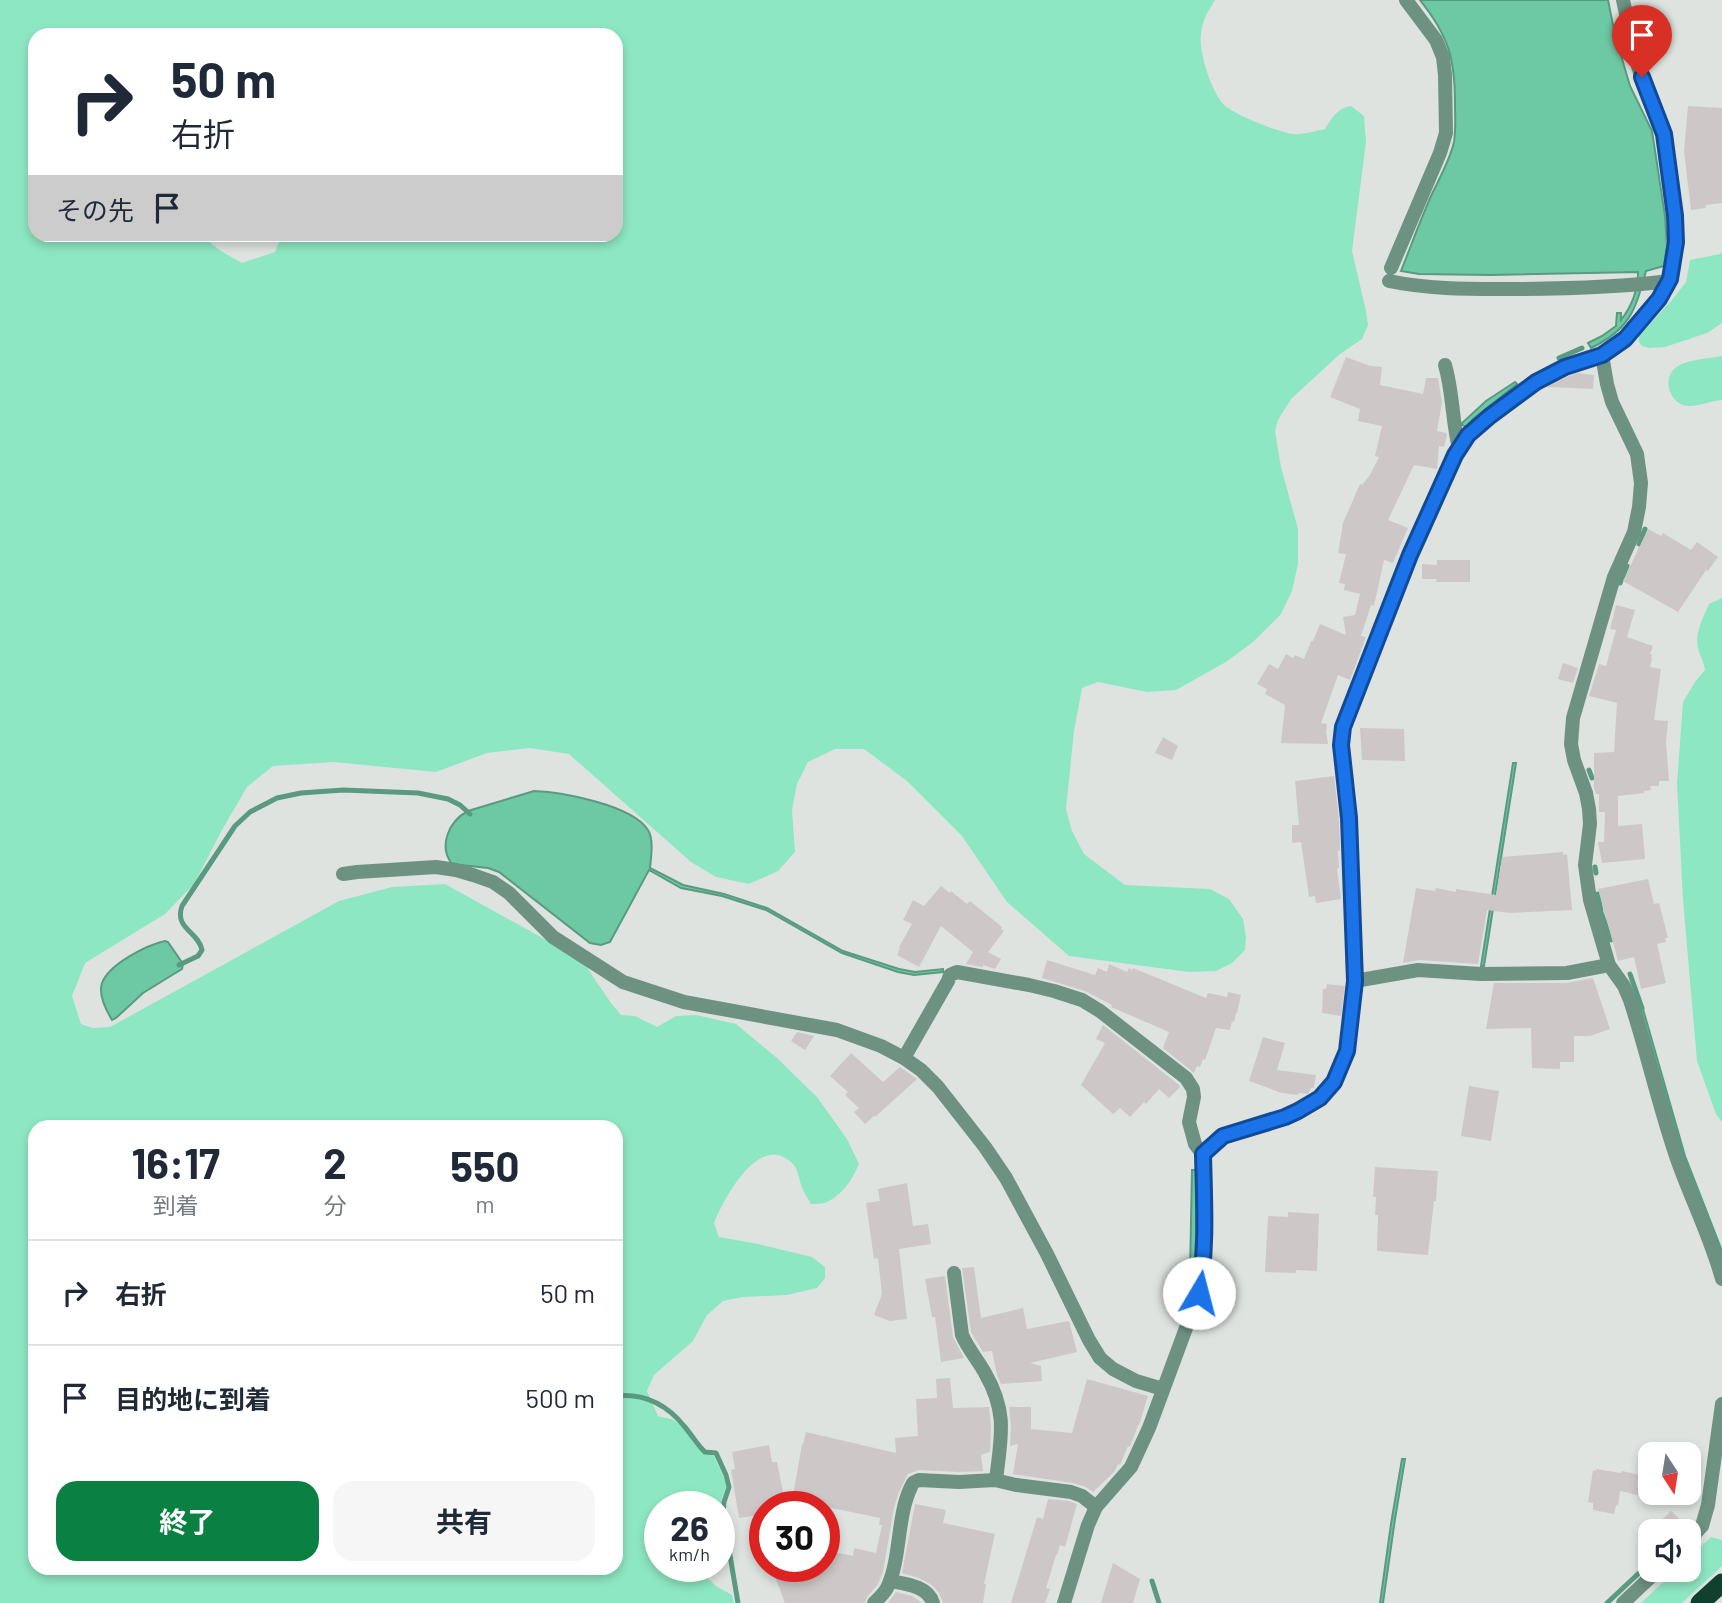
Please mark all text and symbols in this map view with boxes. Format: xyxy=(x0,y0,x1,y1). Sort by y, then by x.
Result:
pin xyxy=(1612,5,1672,77)
icon: arrive xyxy=(1623,16,1661,54)
text: 50 m xyxy=(171,49,276,108)
icon: right xyxy=(56,56,147,147)
text: 右折 xyxy=(171,114,235,152)
icon: arrive xyxy=(148,189,186,227)
text: その先 xyxy=(56,194,134,225)
text: 16:17 xyxy=(131,1137,220,1187)
text: 2 xyxy=(323,1137,347,1187)
text: 550 xyxy=(450,1140,520,1190)
text: m xyxy=(475,1190,494,1218)
text: 到着 xyxy=(153,1191,199,1219)
text: 分 xyxy=(324,1191,347,1219)
position arrow xyxy=(1162,1256,1236,1330)
icon: right xyxy=(56,1274,94,1312)
text: 50 m xyxy=(540,1277,595,1308)
text: 右折 xyxy=(115,1278,167,1309)
icon: arrive xyxy=(56,1379,94,1417)
text: 500 m xyxy=(526,1382,595,1413)
text: 目的地に到着 xyxy=(115,1383,271,1414)
north arrow xyxy=(1638,1442,1701,1505)
map controls xyxy=(1638,1442,1701,1582)
button: 終了 xyxy=(56,1481,319,1561)
button: 共有 xyxy=(333,1481,595,1561)
speed limit sign: 30 xyxy=(749,1491,840,1582)
text: 26 xyxy=(670,1506,709,1548)
button: sound xyxy=(1638,1519,1701,1582)
text: km/h xyxy=(669,1543,710,1565)

